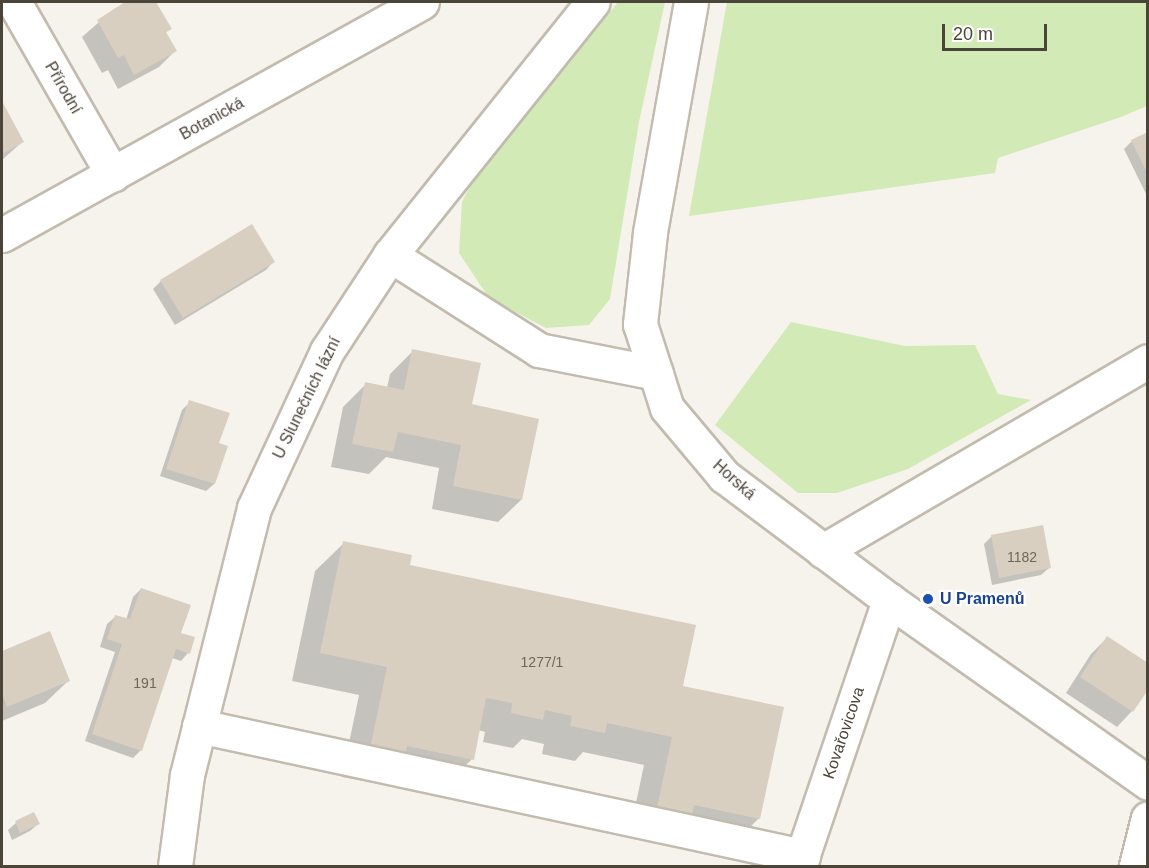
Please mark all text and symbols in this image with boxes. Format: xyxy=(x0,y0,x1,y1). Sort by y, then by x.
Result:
scale bar xyxy=(945,12,1050,50)
text: 20 m xyxy=(953,24,993,44)
street label: Přírodní xyxy=(40,59,86,117)
street label: Botanická xyxy=(177,94,247,144)
street label: U Slunečních lázní xyxy=(269,334,345,462)
street label: Horská xyxy=(709,456,759,504)
house number: 1182 xyxy=(1007,549,1037,565)
place label: U Pramenů xyxy=(940,589,1024,609)
marker: U Pramenů xyxy=(921,592,935,606)
house number: 1277/1 xyxy=(521,654,563,670)
house number: 191 xyxy=(133,675,157,691)
street label: Kovařovicova xyxy=(819,684,869,782)

